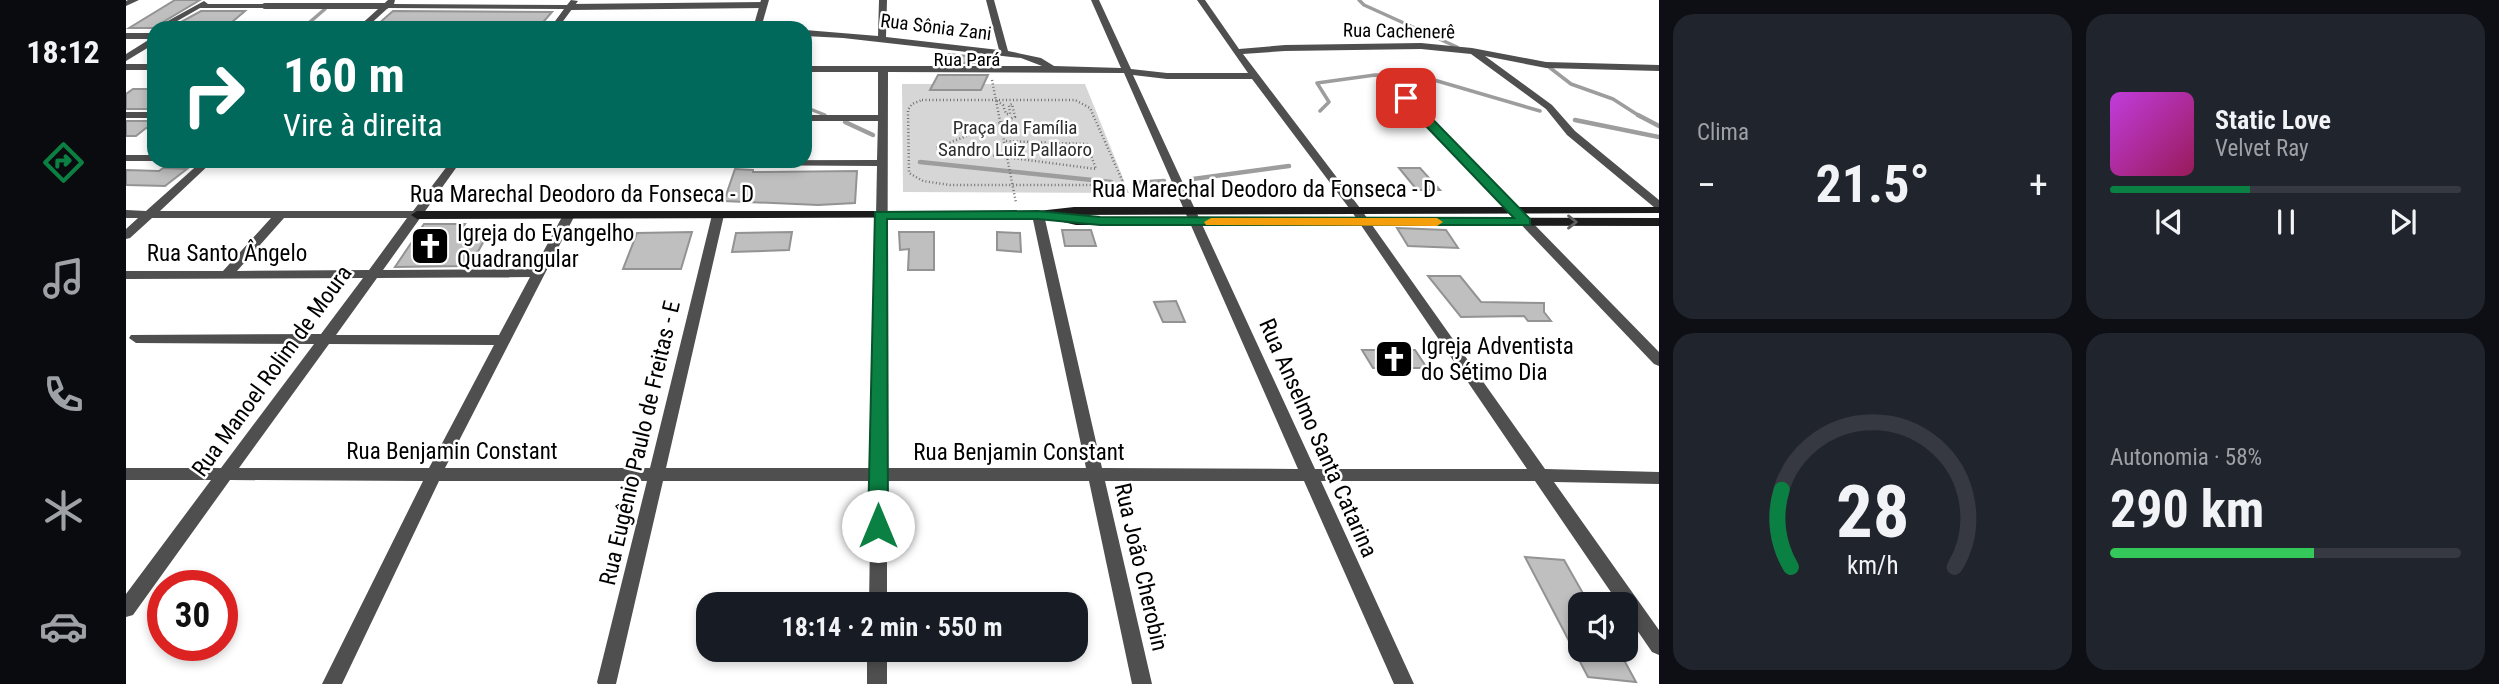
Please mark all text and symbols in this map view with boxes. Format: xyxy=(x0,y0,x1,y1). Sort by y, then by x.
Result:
street label: Rua Sônia Zani xyxy=(879,9,993,45)
street label: Rua Cachenerê xyxy=(1343,19,1455,43)
text: 18:12 xyxy=(26,33,100,71)
text: 160 m xyxy=(283,47,405,104)
street label: Rua Pará xyxy=(934,48,1000,71)
icon: right xyxy=(168,49,259,140)
pin xyxy=(1376,68,1436,128)
icon: arrive xyxy=(1387,79,1425,117)
text: Static Love xyxy=(2215,105,2331,135)
text: Vire à direita xyxy=(283,106,443,144)
park label: Praça da Família Sandro Luiz Pallaoro xyxy=(938,116,1092,161)
text: Clima xyxy=(1697,119,1749,146)
text: Velvet Ray xyxy=(2215,135,2309,162)
icon: directions xyxy=(39,138,88,187)
text: 21.5° xyxy=(1815,154,1930,215)
text: − xyxy=(1697,163,1716,207)
text: + xyxy=(2029,163,2048,207)
street label: Rua Marechal Deodoro da Fonseca - D xyxy=(1092,176,1436,203)
street label: Rua Marechal Deodoro da Fonseca - D xyxy=(410,181,754,208)
icon: previous xyxy=(2150,203,2188,241)
icon: pause xyxy=(2267,203,2305,241)
icon: next xyxy=(2384,203,2422,241)
one-way arrow xyxy=(1567,214,1577,230)
place label: Igreja do Evangelho Quadrangular xyxy=(457,220,634,273)
church icon: Igreja do Evangelho Quadrangular xyxy=(409,225,451,267)
street label: Rua Santo Ângelo xyxy=(147,239,307,267)
icon: music xyxy=(39,254,88,303)
street label: Rua Manoel Rolim de Moura xyxy=(186,260,358,482)
street label: Rua Eugênio Paulo de Freitas - E xyxy=(594,298,686,588)
street label: Rua Anselmo Santa Catarina xyxy=(1253,315,1383,561)
place label: Igreja Adventista do Sétimo Dia xyxy=(1421,333,1574,386)
church icon: Igreja Adventista do Sétimo Dia xyxy=(1373,338,1415,380)
icon: phone xyxy=(39,370,88,419)
street label: Rua Benjamin Constant xyxy=(346,438,558,465)
street label: Rua Benjamin Constant xyxy=(913,439,1125,466)
text: Autonomia · 58% xyxy=(2110,444,2262,471)
text: 28 xyxy=(1836,470,1909,556)
text: 290 km xyxy=(2110,479,2264,540)
street label: Rua João Cherobin xyxy=(1109,481,1173,653)
icon: climate xyxy=(39,486,88,535)
position arrow xyxy=(841,489,915,563)
text: km/h xyxy=(1847,551,1898,580)
speed limit sign: 30 xyxy=(147,570,238,661)
map controls xyxy=(1568,592,1638,662)
button: sound xyxy=(1568,592,1638,662)
icon: car xyxy=(39,602,88,651)
text: 18:14 · 2 min · 550 m xyxy=(782,612,1002,642)

